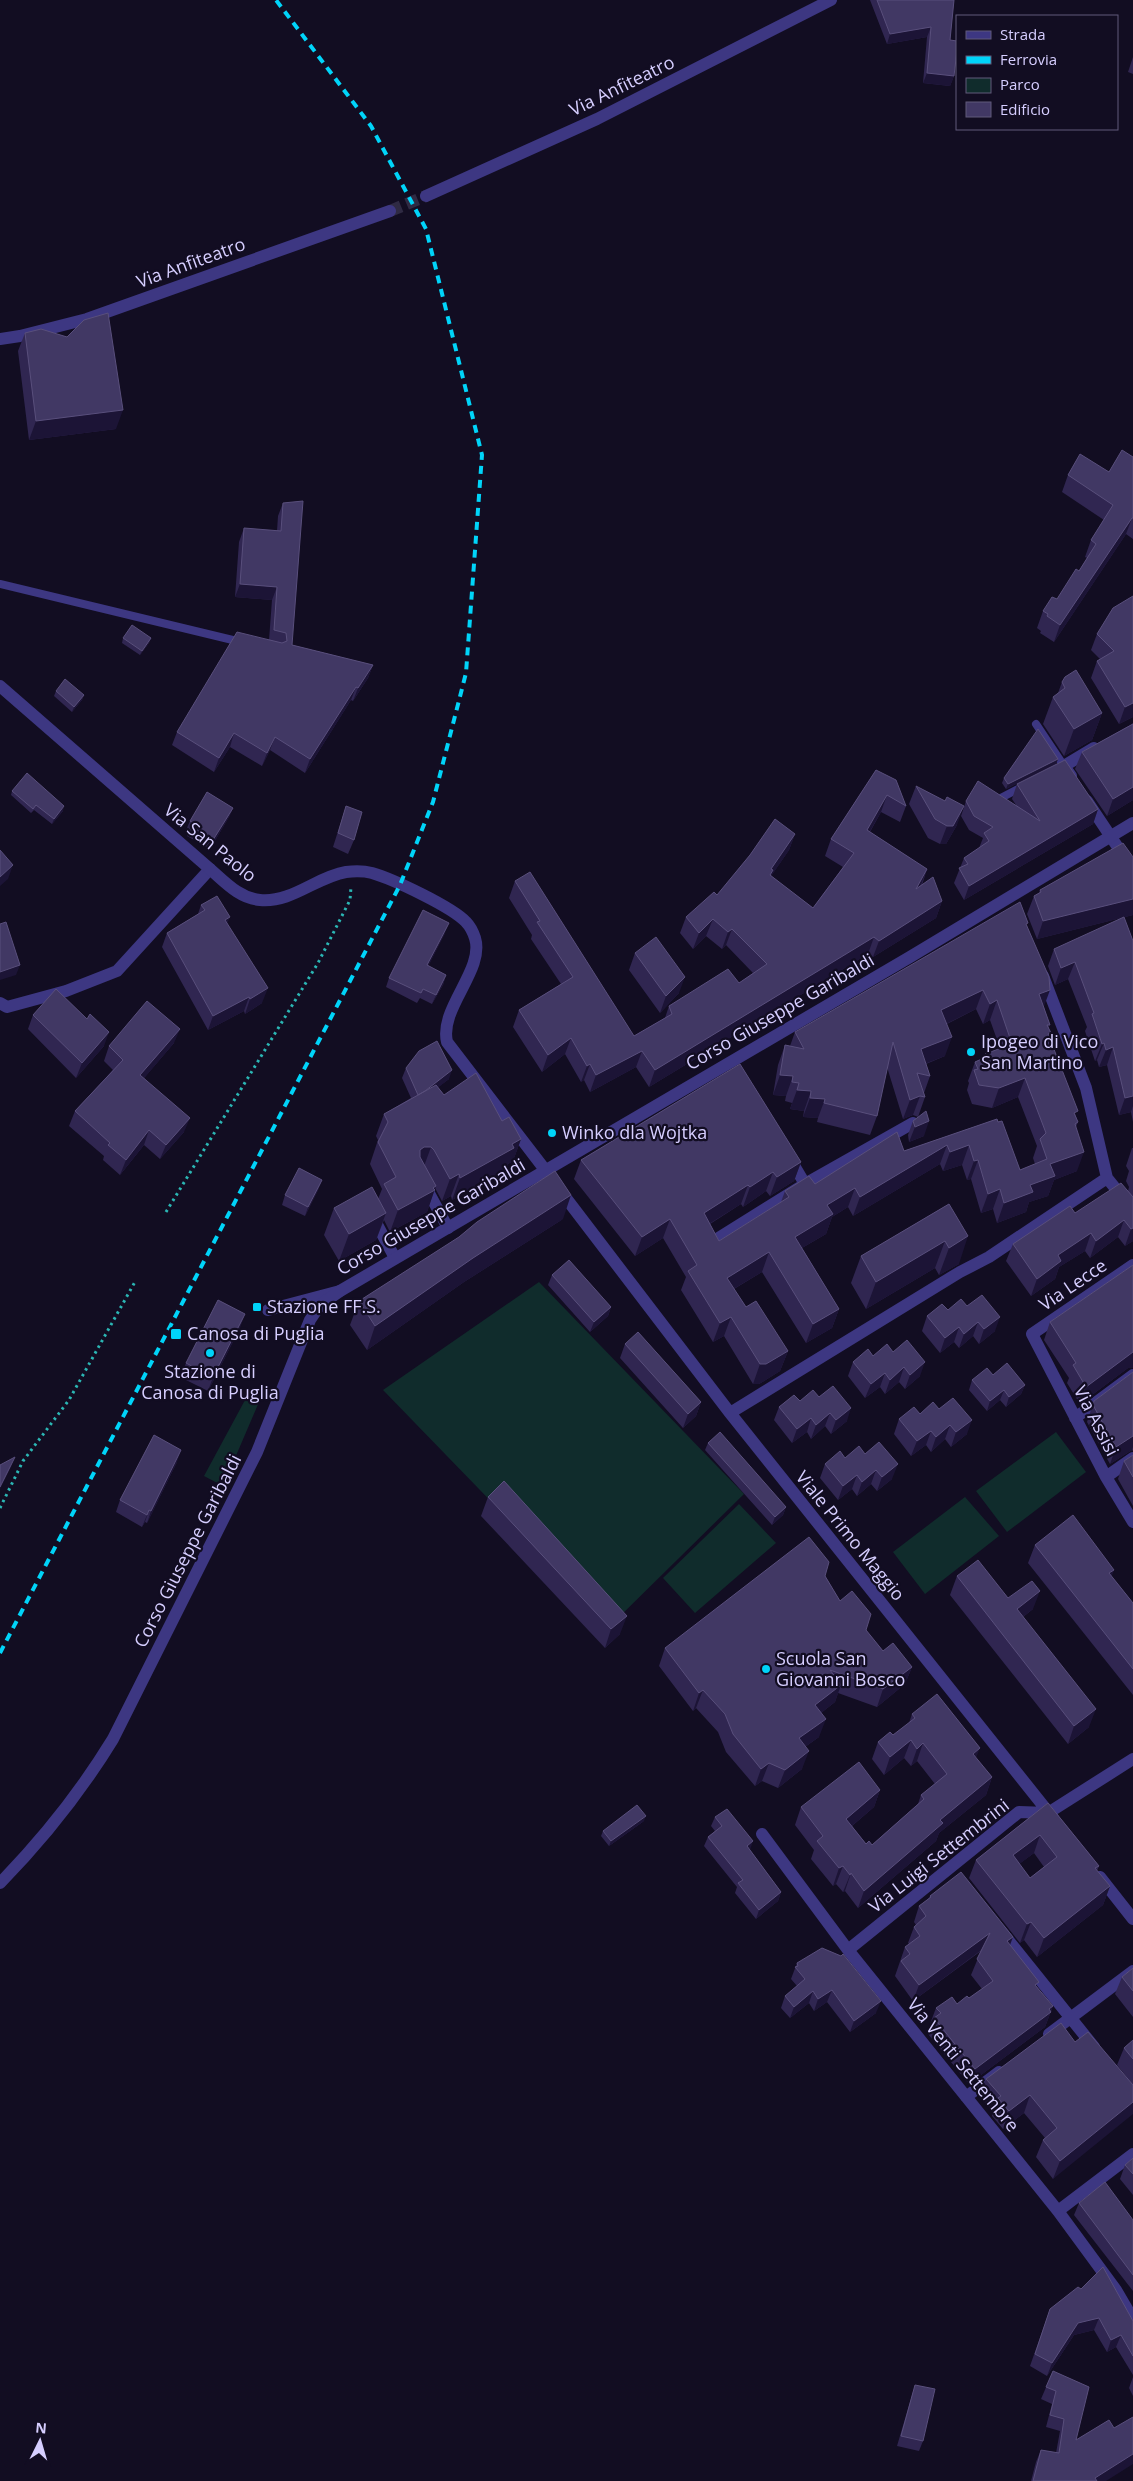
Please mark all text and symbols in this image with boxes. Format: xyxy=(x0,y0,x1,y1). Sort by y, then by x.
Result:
legend xyxy=(956,15,1118,130)
text: Strada xyxy=(1000,24,1046,44)
street label: Via Anfiteatro xyxy=(565,49,678,121)
text: Ferrovia xyxy=(1000,49,1057,69)
text: Parco xyxy=(1000,74,1040,94)
text: Edificio xyxy=(1000,99,1050,119)
street label: Via Anfiteatro xyxy=(133,231,248,293)
street label: Via San Paolo xyxy=(159,797,262,887)
street label: Corso Giuseppe Garibaldi xyxy=(681,947,878,1075)
place label: Ipogeo di Vico San Martino xyxy=(981,1029,1098,1074)
marker: Ipogeo di Vico San Martino xyxy=(965,1046,977,1058)
place label: Winko dla Wojtka xyxy=(562,1120,707,1144)
marker: Winko dla Wojtka xyxy=(546,1127,558,1139)
street label: Corso Giuseppe Garibaldi xyxy=(332,1152,529,1280)
street label: Via Lecce xyxy=(1034,1253,1111,1316)
place label: Stazione FF.S. xyxy=(267,1294,381,1318)
marker: Stazione FF.S. xyxy=(251,1301,263,1313)
place label: Canosa di Puglia xyxy=(187,1321,324,1345)
marker: Canosa di Puglia xyxy=(169,1327,183,1341)
marker: Stazione di Canosa di Puglia xyxy=(204,1347,216,1359)
place label: Stazione di Canosa di Puglia xyxy=(141,1359,279,1404)
street label: Via Assisi xyxy=(1069,1381,1125,1460)
street label: Corso Giuseppe Garibaldi xyxy=(128,1450,246,1651)
street label: Viale Primo Maggio xyxy=(791,1465,911,1605)
place label: Scuola San Giovanni Bosco xyxy=(776,1646,905,1691)
marker: Scuola San Giovanni Bosco xyxy=(760,1663,772,1675)
street label: Via Luigi Settembrini xyxy=(863,1793,1014,1918)
street label: Via Venti Settembre xyxy=(902,1992,1025,2136)
north arrow xyxy=(15,2416,65,2466)
text: N xyxy=(35,2418,48,2438)

